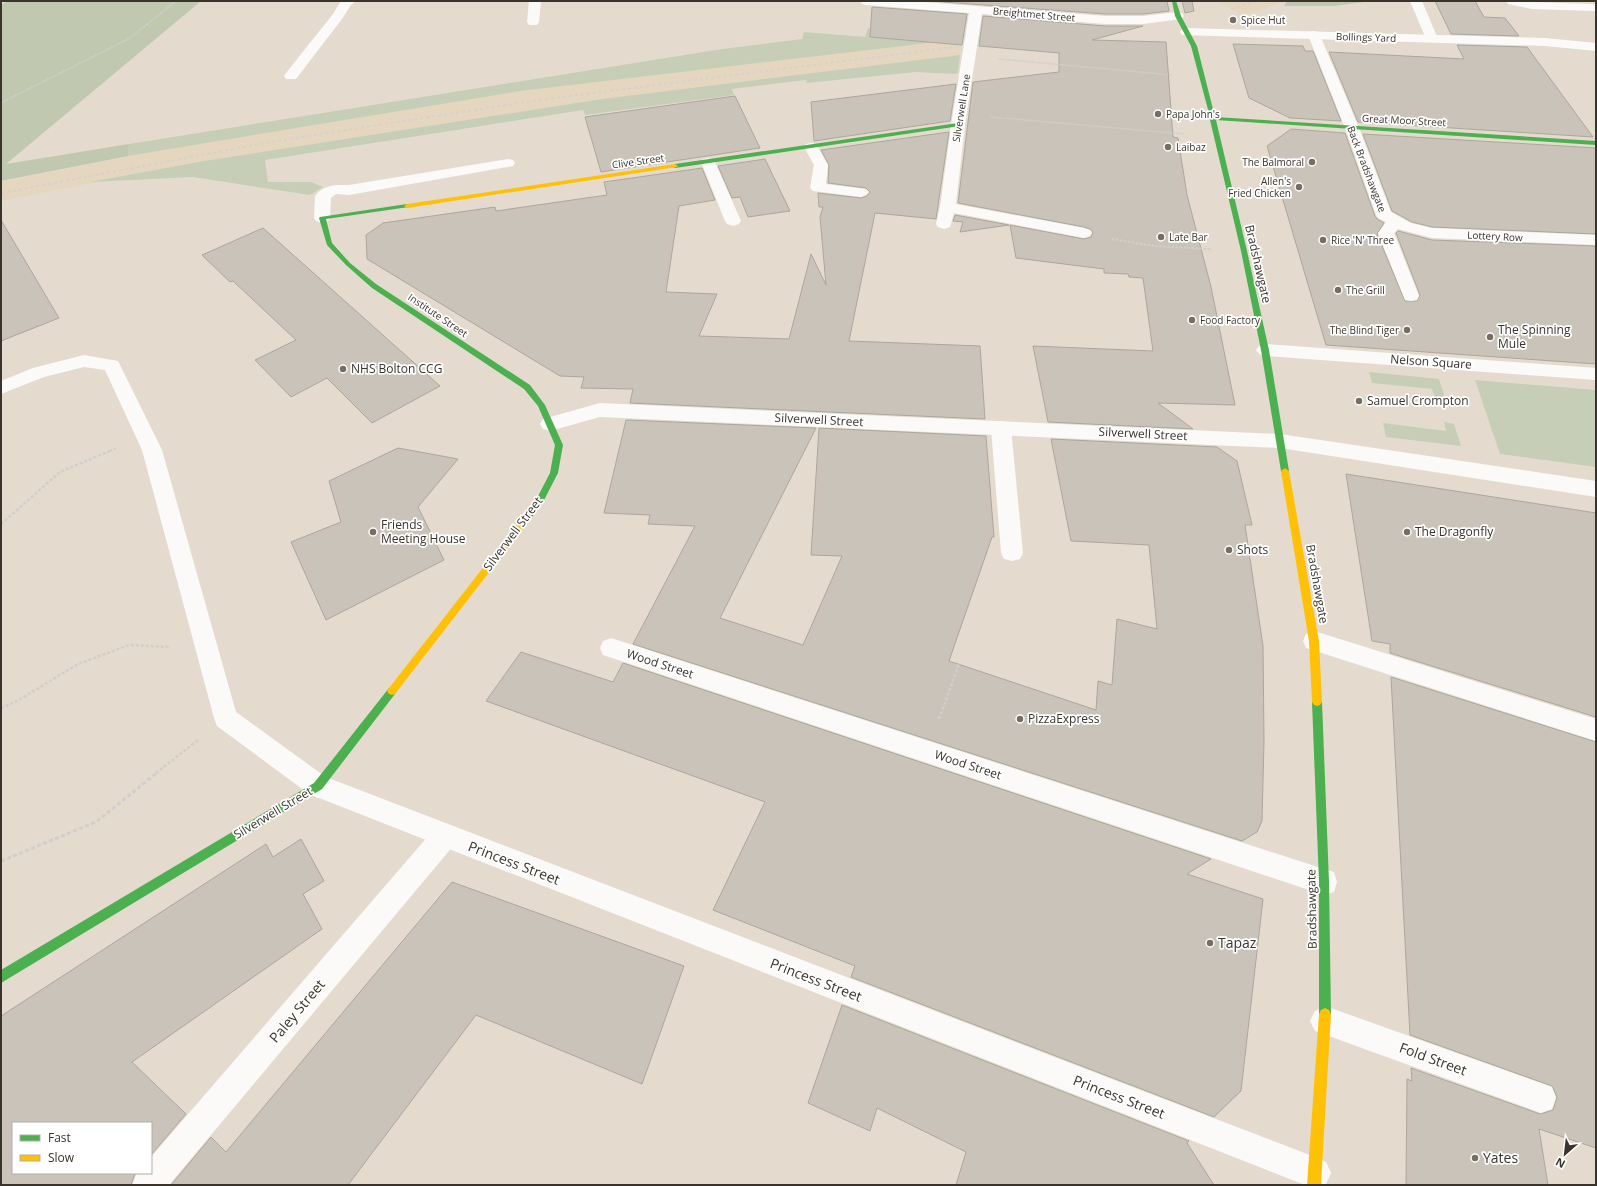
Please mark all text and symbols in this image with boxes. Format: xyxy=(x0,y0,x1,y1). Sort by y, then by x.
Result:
street label: Breightmet Street xyxy=(992,3,1076,25)
place label: Spice Hut xyxy=(1241,13,1286,27)
marker: Spice Hut xyxy=(1228,15,1238,25)
street label: Bollings Yard xyxy=(1336,29,1396,45)
street label: Silverwell Lane xyxy=(949,73,973,143)
place label: Papa John's xyxy=(1166,107,1220,121)
marker: Papa John's xyxy=(1153,109,1163,119)
street label: Great Moor Street xyxy=(1362,111,1447,129)
street label: Back Bradshawgate xyxy=(1344,124,1390,214)
place label: Laibaz xyxy=(1176,140,1206,154)
marker: Laibaz xyxy=(1163,142,1173,152)
street label: Clive Street xyxy=(611,150,665,172)
place label: The Balmoral xyxy=(1242,155,1304,169)
marker: The Balmoral xyxy=(1307,157,1317,167)
place label: Allen's Fried Chicken xyxy=(1228,174,1291,200)
marker: Allen's Fried Chicken xyxy=(1294,182,1304,192)
street label: Bradshawgate xyxy=(1241,223,1276,305)
street label: Lottery Row xyxy=(1467,228,1523,244)
place label: Late Bar xyxy=(1169,230,1208,244)
marker: Late Bar xyxy=(1156,232,1166,242)
place label: Rice 'N' Three xyxy=(1331,233,1395,247)
marker: Rice 'N' Three xyxy=(1318,235,1328,245)
place label: The Grill xyxy=(1346,283,1385,297)
marker: The Grill xyxy=(1333,285,1343,295)
street label: Institute Street xyxy=(405,290,471,340)
place label: Food Factory xyxy=(1200,313,1261,327)
marker: Food Factory xyxy=(1187,315,1197,325)
place label: The Spinning Mule xyxy=(1498,321,1571,352)
place label: The Blind Tiger xyxy=(1330,323,1399,337)
marker: The Blind Tiger xyxy=(1402,325,1412,335)
marker: The Spinning Mule xyxy=(1485,332,1495,342)
street label: Nelson Square xyxy=(1390,350,1473,373)
place label: NHS Bolton CCG xyxy=(351,360,442,377)
marker: NHS Bolton CCG xyxy=(338,364,348,374)
place label: Samuel Crompton xyxy=(1367,392,1469,409)
marker: Samuel Crompton xyxy=(1354,396,1364,406)
street label: Silverwell Street xyxy=(774,409,864,430)
street label: Silverwell Street xyxy=(1098,423,1188,444)
street label: Silverwell Street xyxy=(479,493,546,574)
place label: Friends Meeting House xyxy=(381,516,466,547)
place label: The Dragonfly xyxy=(1415,523,1494,540)
marker: Friends Meeting House xyxy=(368,527,378,537)
marker: The Dragonfly xyxy=(1402,527,1412,537)
place label: Shots xyxy=(1237,541,1268,558)
street label: Bradshawgate xyxy=(1302,543,1333,625)
marker: Shots xyxy=(1224,545,1234,555)
street label: Wood Street xyxy=(624,645,696,682)
place label: PizzaExpress xyxy=(1028,710,1100,727)
marker: PizzaExpress xyxy=(1015,714,1025,724)
street label: Wood Street xyxy=(932,746,1004,783)
street label: Silverwell Street xyxy=(230,782,315,843)
street label: Princess Street xyxy=(466,836,563,889)
street label: Bradshawgate xyxy=(1302,869,1321,949)
place label: Tapaz xyxy=(1218,933,1257,952)
marker: Tapaz xyxy=(1205,938,1215,948)
street label: Princess Street xyxy=(768,953,865,1006)
street label: Paley Street xyxy=(264,975,329,1046)
street label: Fold Street xyxy=(1397,1038,1470,1080)
street label: Princess Street xyxy=(1071,1070,1168,1123)
legend xyxy=(12,1122,152,1174)
text: Fast xyxy=(48,1129,71,1146)
north arrow xyxy=(1545,1134,1585,1174)
place label: Yates xyxy=(1483,1148,1518,1167)
text: Slow xyxy=(48,1149,75,1166)
marker: Yates xyxy=(1470,1153,1480,1163)
text: N xyxy=(1553,1155,1568,1172)

